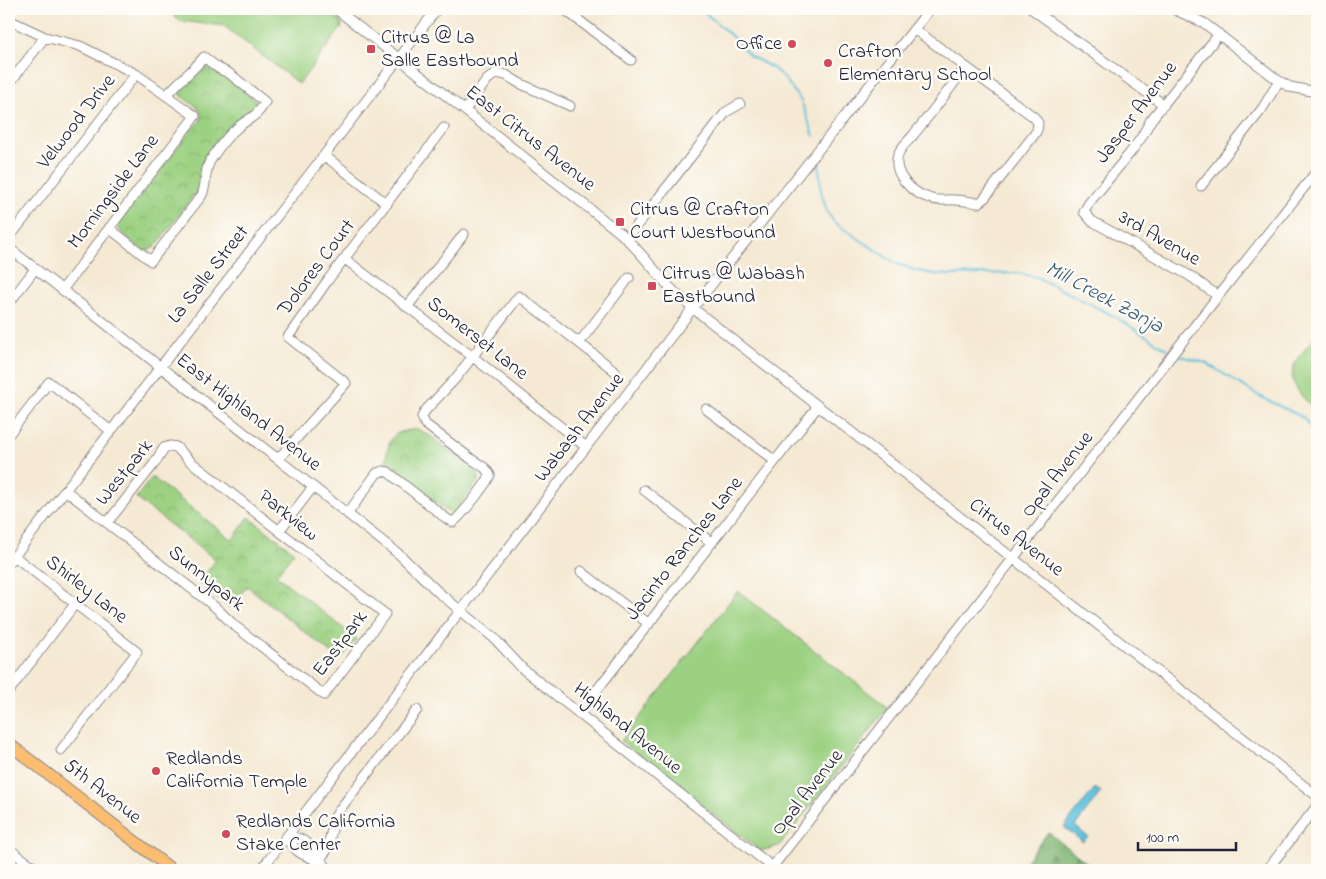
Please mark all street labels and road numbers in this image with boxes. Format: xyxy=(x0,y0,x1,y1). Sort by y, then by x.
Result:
street label: Jasper Avenue xyxy=(1089,56,1185,170)
street label: Velwood Drive xyxy=(30,68,123,176)
street label: East Citrus Avenue xyxy=(459,79,601,199)
street label: Morningside Lane xyxy=(61,129,168,256)
street label: 3rd Avenue xyxy=(1113,204,1205,274)
street label: Dolores Court xyxy=(270,213,363,323)
street label: La Salle Street xyxy=(161,219,257,330)
street label: Somerset Lane xyxy=(420,290,534,388)
street label: East Highland Avenue xyxy=(168,347,327,480)
street label: Wabash Avenue xyxy=(528,367,632,489)
street label: Opal Avenue xyxy=(1015,425,1101,525)
street label: Westpark xyxy=(89,433,161,512)
street label: Jacinto Ranches Lane xyxy=(619,471,751,627)
street label: Parkview xyxy=(252,483,324,549)
street label: Citrus Avenue xyxy=(962,492,1070,584)
street label: Sunnypark xyxy=(161,539,251,619)
street label: Shirley Lane xyxy=(39,549,133,631)
street label: Eastpark xyxy=(306,605,376,683)
street label: Highland Avenue xyxy=(566,676,688,783)
street label: Opal Avenue xyxy=(765,743,851,843)
street label: 5th Avenue xyxy=(57,752,147,832)

